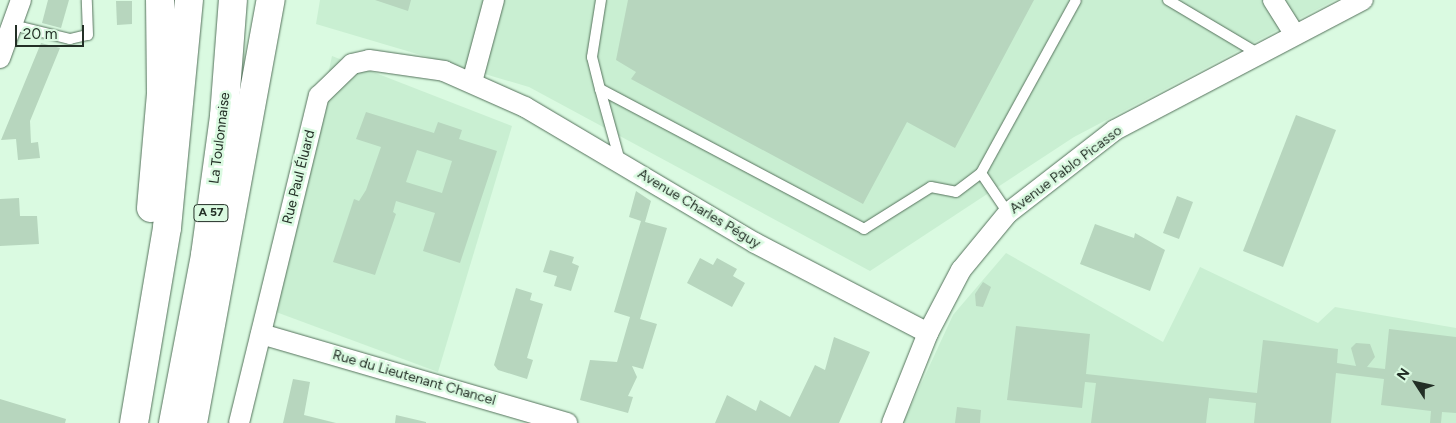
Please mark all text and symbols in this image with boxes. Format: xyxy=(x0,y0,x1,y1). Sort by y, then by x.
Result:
scale bar xyxy=(18,15,86,47)
text: 20 m xyxy=(23,25,57,43)
street label: La Toulonnaise xyxy=(206,91,234,185)
street label: Avenue Pablo Picasso xyxy=(1007,122,1125,218)
street label: Rue Paul Éluard xyxy=(279,128,319,226)
street label: Avenue Charles Péguy xyxy=(635,166,763,252)
road number: A 57 xyxy=(192,204,230,222)
street label: Rue du Lieutenant Chancel xyxy=(331,347,497,409)
north arrow xyxy=(1391,358,1441,408)
text: N xyxy=(1393,365,1413,383)

